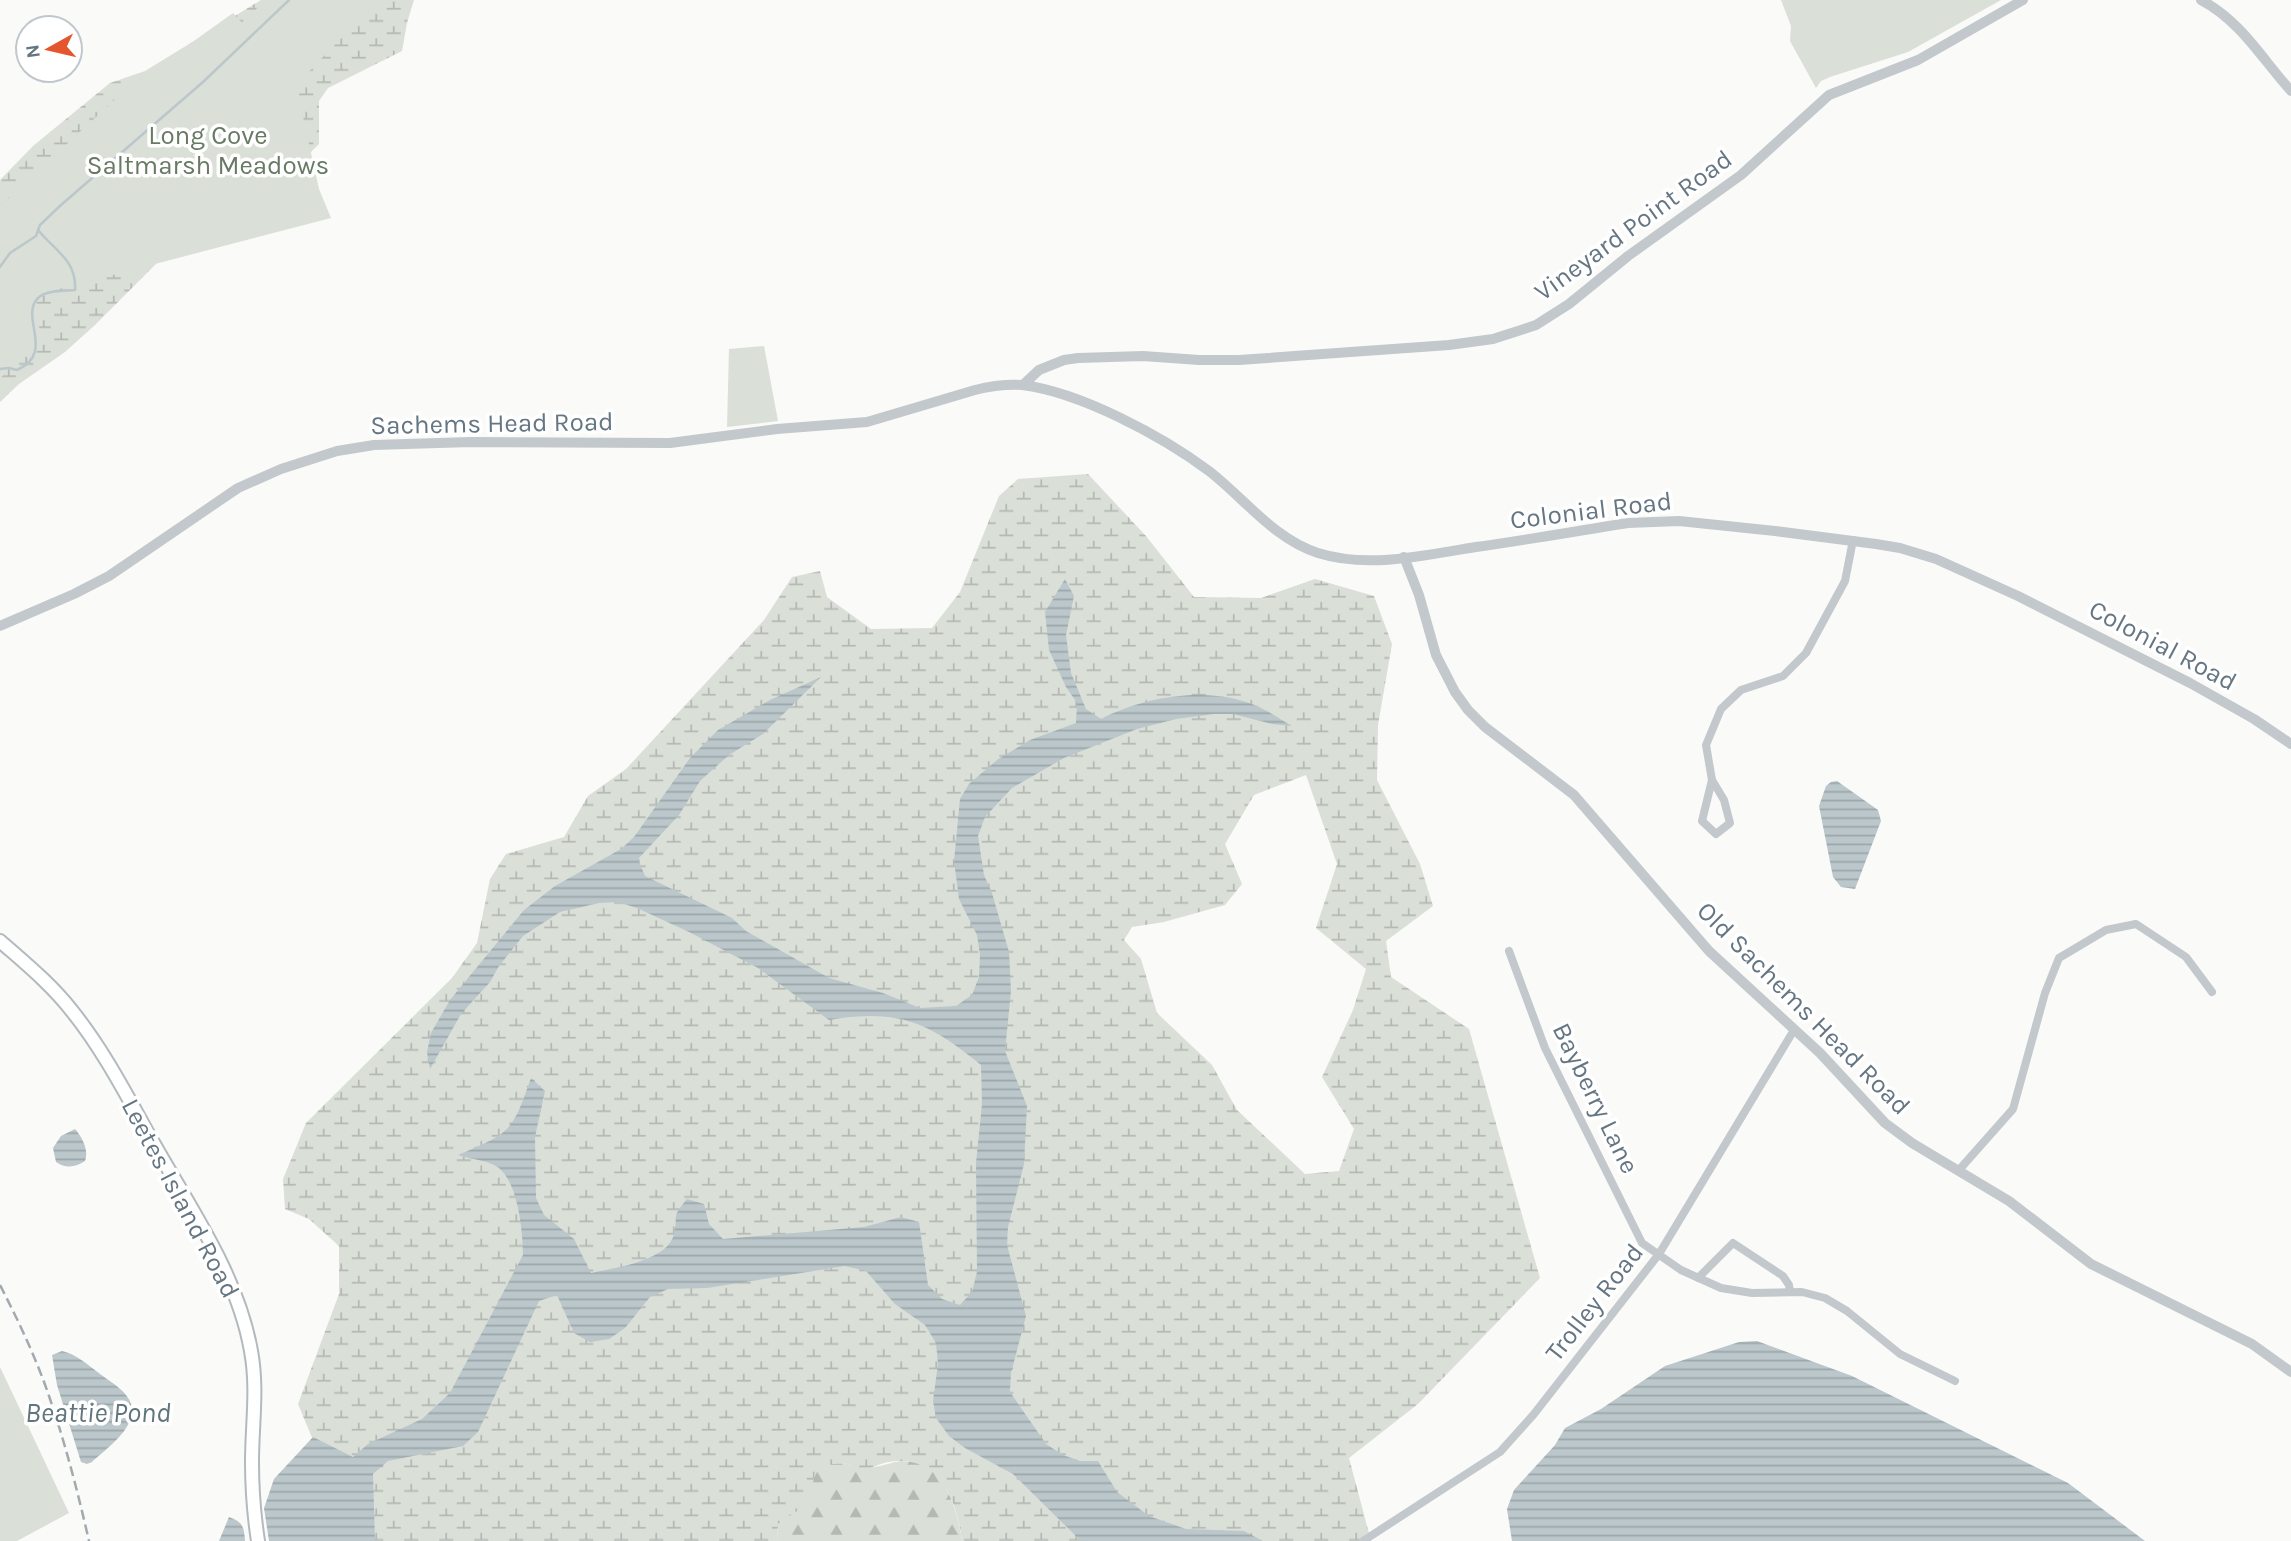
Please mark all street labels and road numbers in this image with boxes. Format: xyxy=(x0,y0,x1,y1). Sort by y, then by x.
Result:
street label: Vineyard Point Road xyxy=(1528,143,1738,307)
street label: Sachems Head Road xyxy=(370,406,614,441)
street label: Colonial Road xyxy=(1508,485,1674,536)
street label: Colonial Road xyxy=(2084,594,2242,697)
street label: Old Sachems Head Road xyxy=(1691,895,1917,1121)
street label: Bayberry Lane xyxy=(1546,1018,1645,1179)
street label: Leetes Island Road xyxy=(115,1093,246,1303)
street label: Trolley Road xyxy=(1539,1237,1650,1367)

